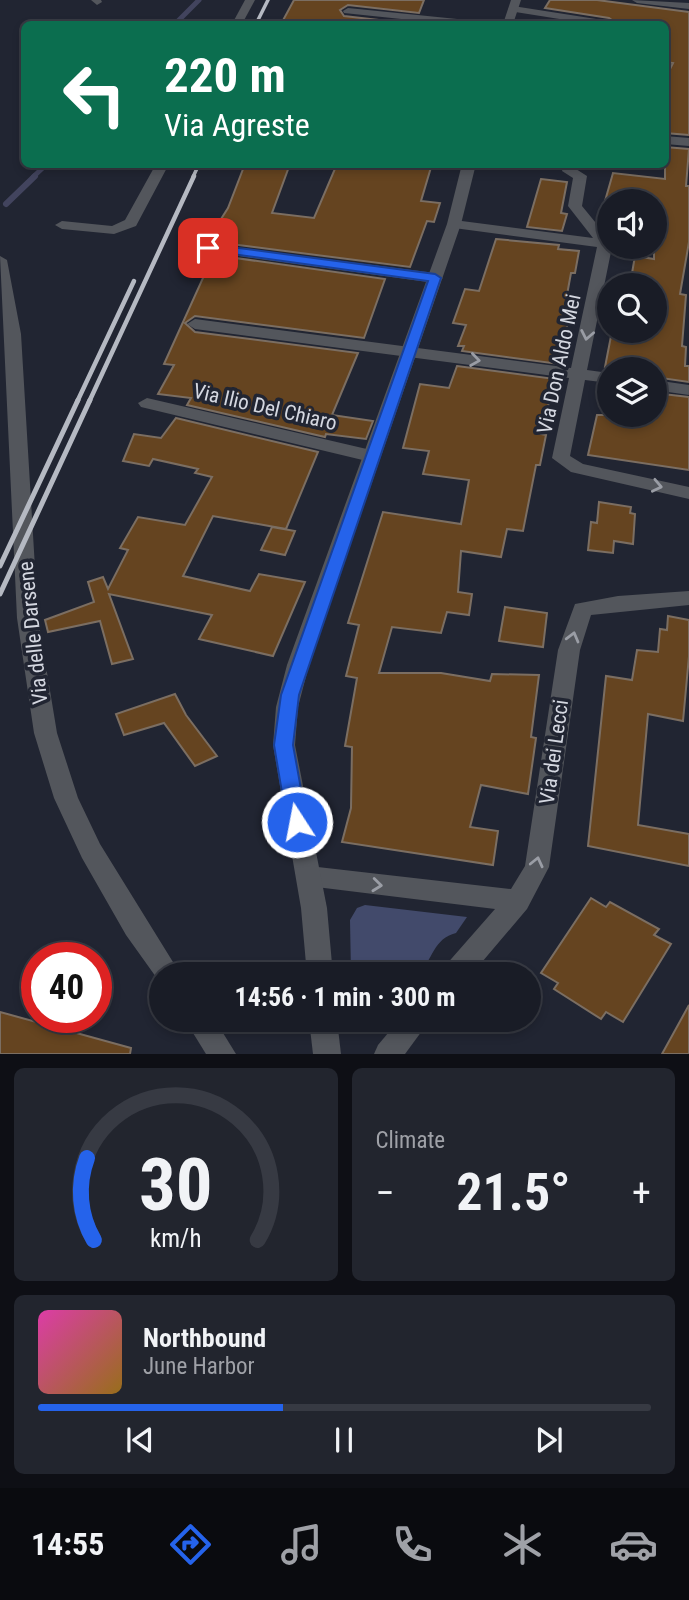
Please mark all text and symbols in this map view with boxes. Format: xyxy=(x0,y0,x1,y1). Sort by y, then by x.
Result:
text: 220 m xyxy=(164,47,286,104)
icon: left xyxy=(49,49,140,140)
text: Via Agreste xyxy=(164,106,310,144)
map controls xyxy=(597,189,667,427)
button: sound xyxy=(597,189,667,259)
pin xyxy=(178,218,238,278)
icon: arrive xyxy=(189,229,227,267)
button: search xyxy=(597,273,667,343)
street label: Via Don Aldo Mei xyxy=(532,292,586,436)
one-way arrow xyxy=(580,329,595,341)
one-way arrow xyxy=(470,353,481,368)
button: layers xyxy=(597,357,667,427)
street label: Via Ilio Del Chiaro xyxy=(191,379,339,435)
one-way arrow xyxy=(651,478,663,493)
street label: Via delle Darsene xyxy=(14,560,52,706)
one-way arrow xyxy=(565,631,579,643)
street label: Via dei Lecci xyxy=(535,698,573,806)
position arrow xyxy=(260,785,334,859)
one-way arrow xyxy=(529,856,543,868)
one-way arrow xyxy=(371,877,383,892)
speed limit sign: 40 xyxy=(21,942,112,1033)
text: 14:56 · 1 min · 300 m xyxy=(235,982,455,1012)
text: Climate xyxy=(376,1127,445,1154)
text: 30 xyxy=(139,1143,213,1229)
text: 21.5° xyxy=(456,1162,570,1223)
text: − xyxy=(376,1171,395,1215)
text: + xyxy=(632,1171,651,1215)
text: km/h xyxy=(150,1224,201,1253)
text: Northbound xyxy=(143,1323,266,1353)
text: June Harbor xyxy=(143,1353,255,1380)
icon: previous xyxy=(121,1421,159,1459)
icon: pause xyxy=(325,1421,363,1459)
icon: next xyxy=(530,1421,568,1459)
icon: directions xyxy=(166,1520,215,1569)
icon: music xyxy=(277,1520,326,1569)
icon: phone xyxy=(388,1520,437,1569)
icon: climate xyxy=(498,1520,547,1569)
icon: car xyxy=(609,1520,658,1569)
text: 14:55 xyxy=(31,1525,104,1563)

